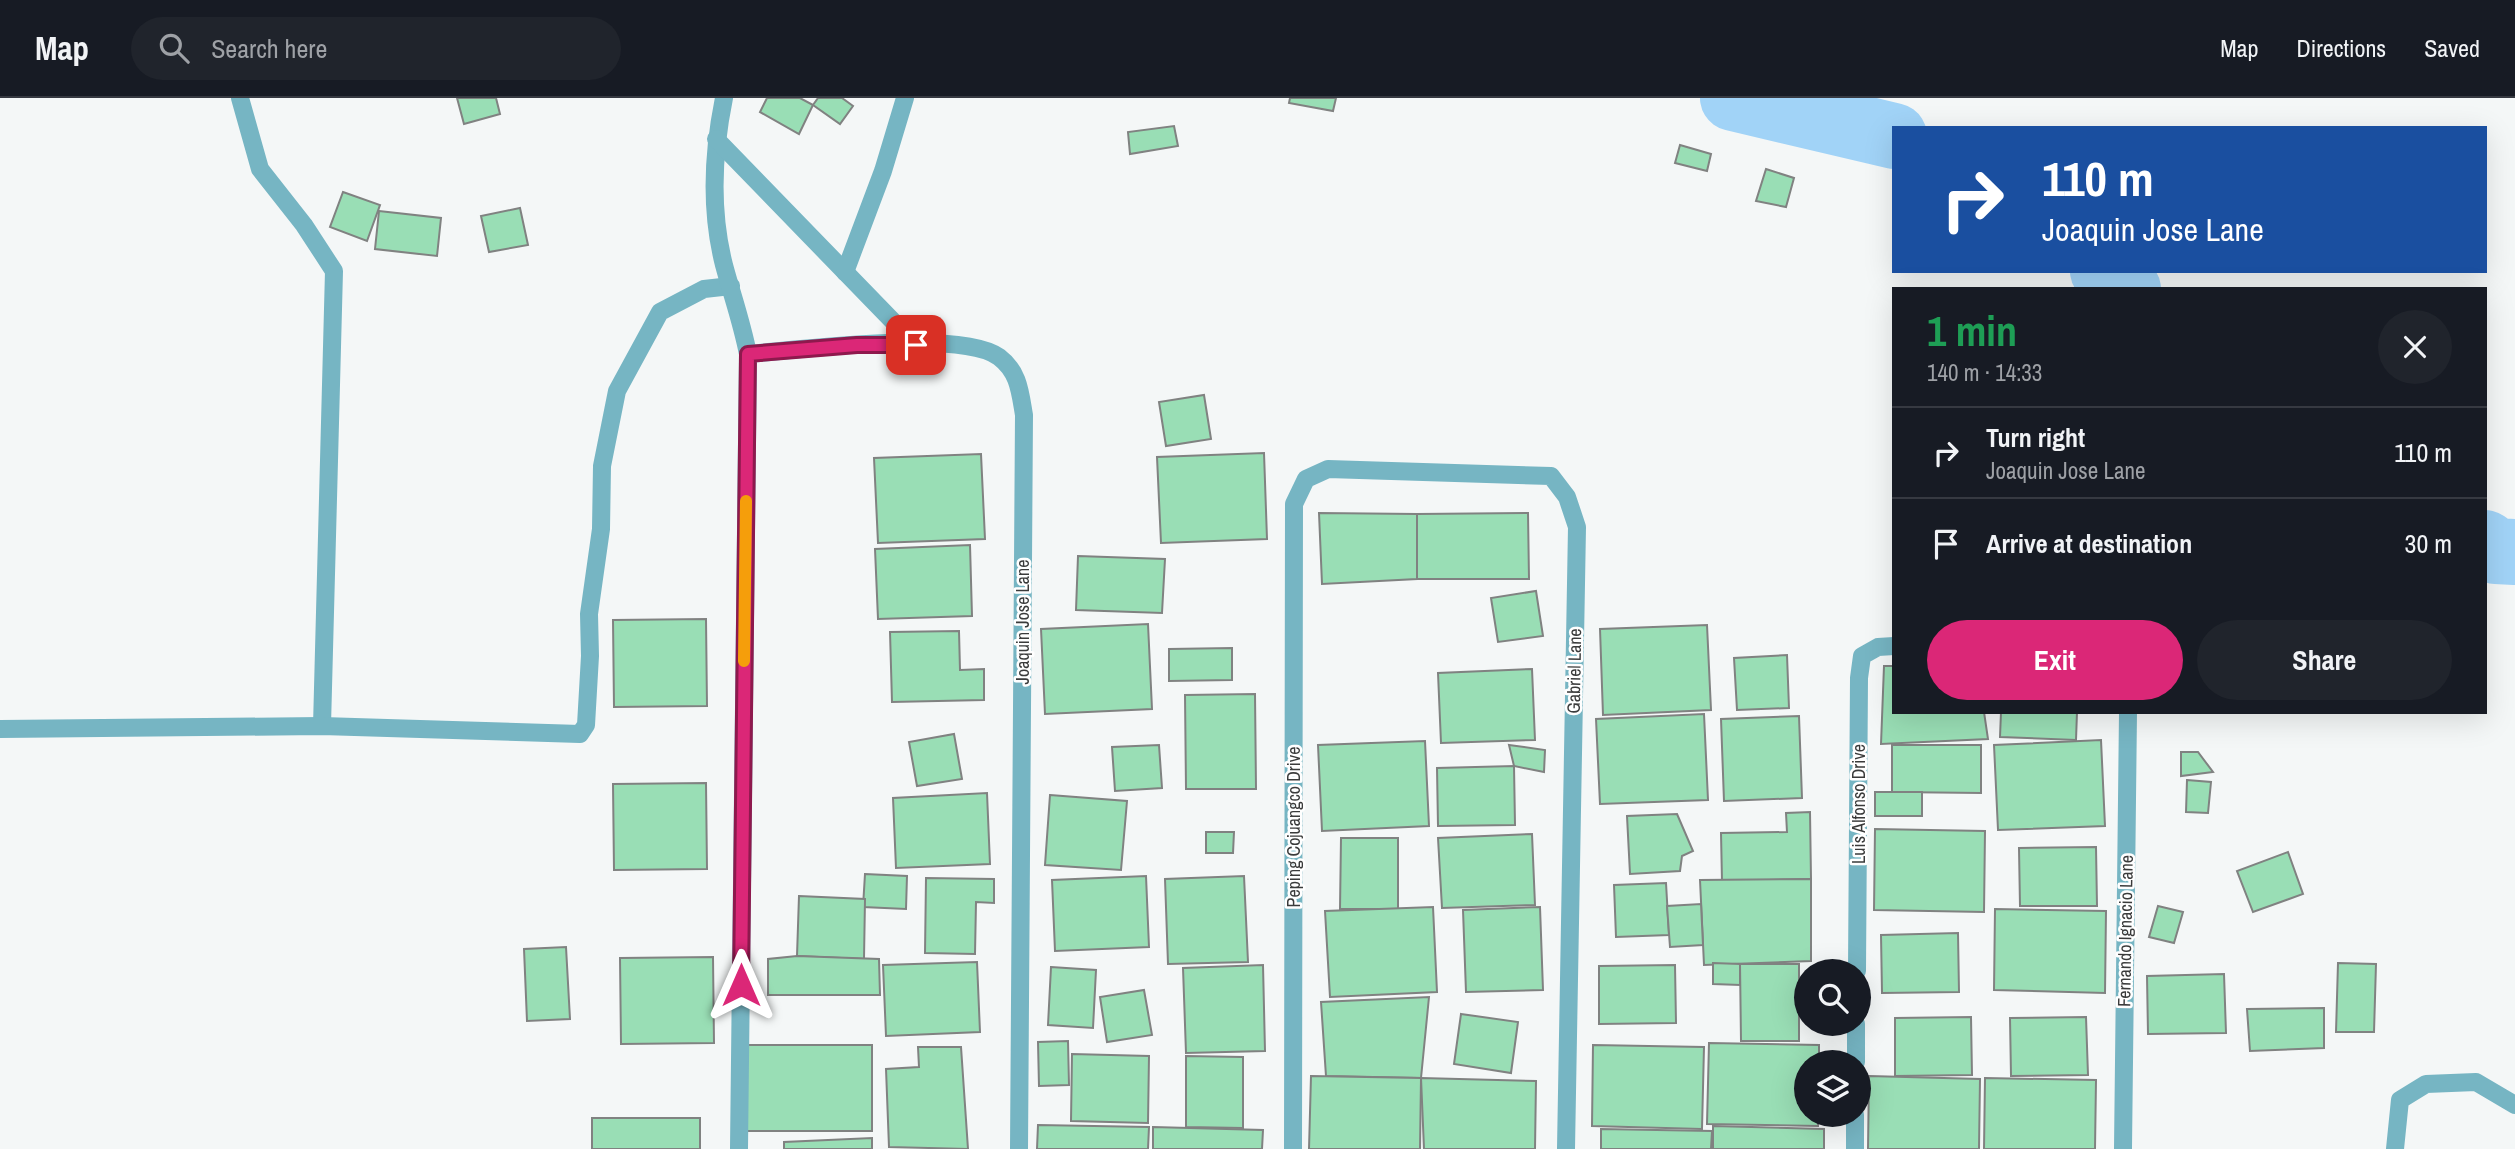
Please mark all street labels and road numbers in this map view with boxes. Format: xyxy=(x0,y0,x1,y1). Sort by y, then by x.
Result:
street label: Joaquin Jose Lane xyxy=(1010,560,1035,684)
street label: Gabriel Lane xyxy=(1561,628,1587,714)
street label: Luis Alfonso Drive xyxy=(1846,744,1871,864)
street label: Peping Cojuangco Drive xyxy=(1281,747,1306,907)
street label: Fernando Ignacio Lane xyxy=(2111,855,2139,1007)

